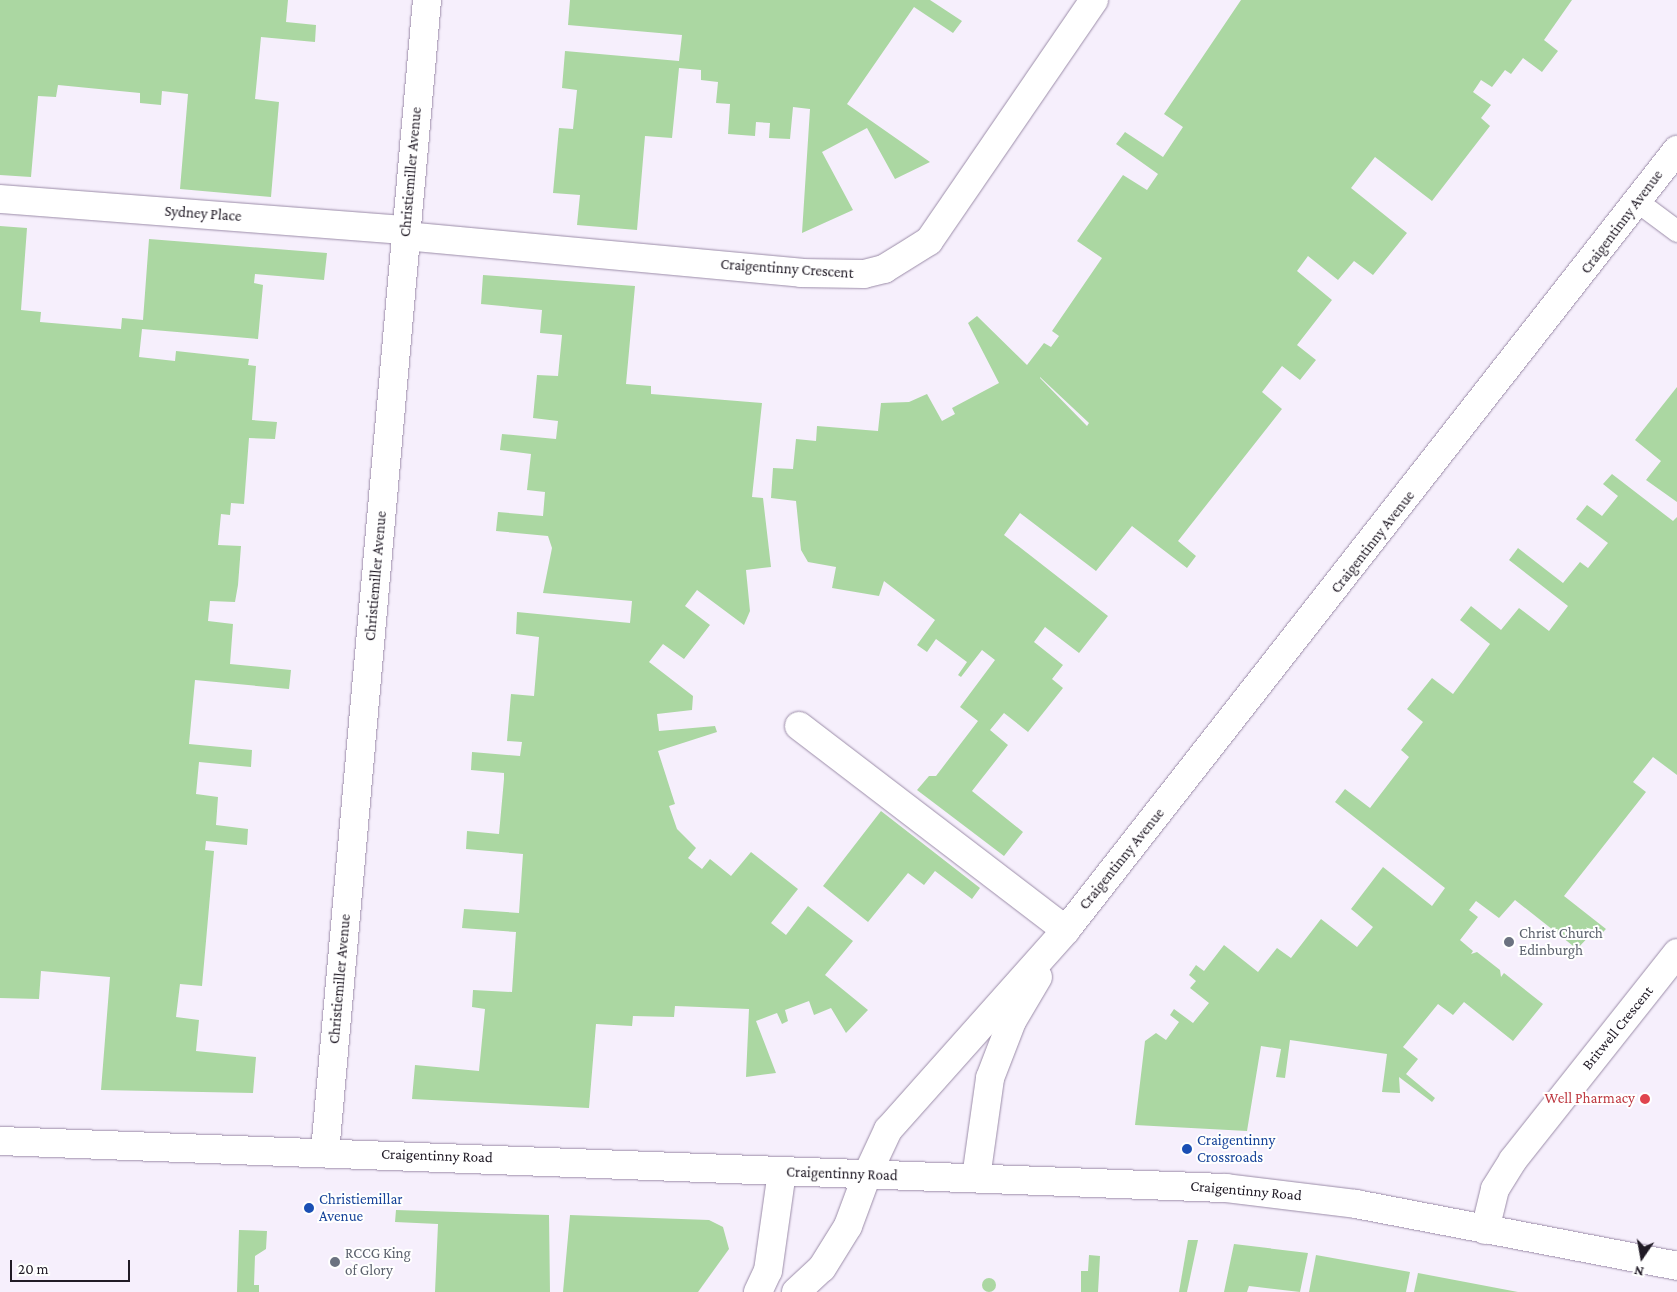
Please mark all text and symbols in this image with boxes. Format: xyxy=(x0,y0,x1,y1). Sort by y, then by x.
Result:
street label: Christiemiller Avenue xyxy=(396,106,426,238)
street label: Craigentinny Avenue xyxy=(1577,166,1667,278)
street label: Sydney Place xyxy=(164,202,242,226)
street label: Craigentinny Crescent xyxy=(720,255,854,283)
street label: Craigentinny Avenue xyxy=(1327,487,1419,597)
street label: Christiemiller Avenue xyxy=(361,510,391,642)
street label: Craigentinny Avenue xyxy=(1076,805,1168,913)
street label: Christiemiller Avenue xyxy=(325,913,355,1045)
place label: Christ Church Edinburgh xyxy=(1519,924,1603,959)
marker: Christ Church Edinburgh xyxy=(1503,936,1515,948)
street label: Britwell Crescent xyxy=(1579,982,1657,1074)
place label: Well Pharmacy xyxy=(1545,1090,1635,1108)
marker: Well Pharmacy xyxy=(1639,1093,1651,1105)
place label: Craigentinny Crossroads xyxy=(1197,1131,1275,1166)
marker: Craigentinny Crossroads xyxy=(1181,1143,1193,1155)
street label: Craigentinny Road xyxy=(381,1145,493,1167)
street label: Craigentinny Road xyxy=(786,1163,898,1185)
street label: Craigentinny Road xyxy=(1190,1177,1302,1205)
place label: Christiemillar Avenue xyxy=(319,1190,403,1225)
marker: Christiemillar Avenue xyxy=(303,1202,315,1214)
north arrow xyxy=(1617,1232,1667,1282)
place label: RCCG King of Glory xyxy=(345,1244,411,1279)
scale bar xyxy=(12,1250,132,1282)
marker: RCCG King of Glory xyxy=(329,1256,341,1268)
text: 20 m xyxy=(18,1261,49,1277)
text: N xyxy=(1633,1263,1645,1280)

